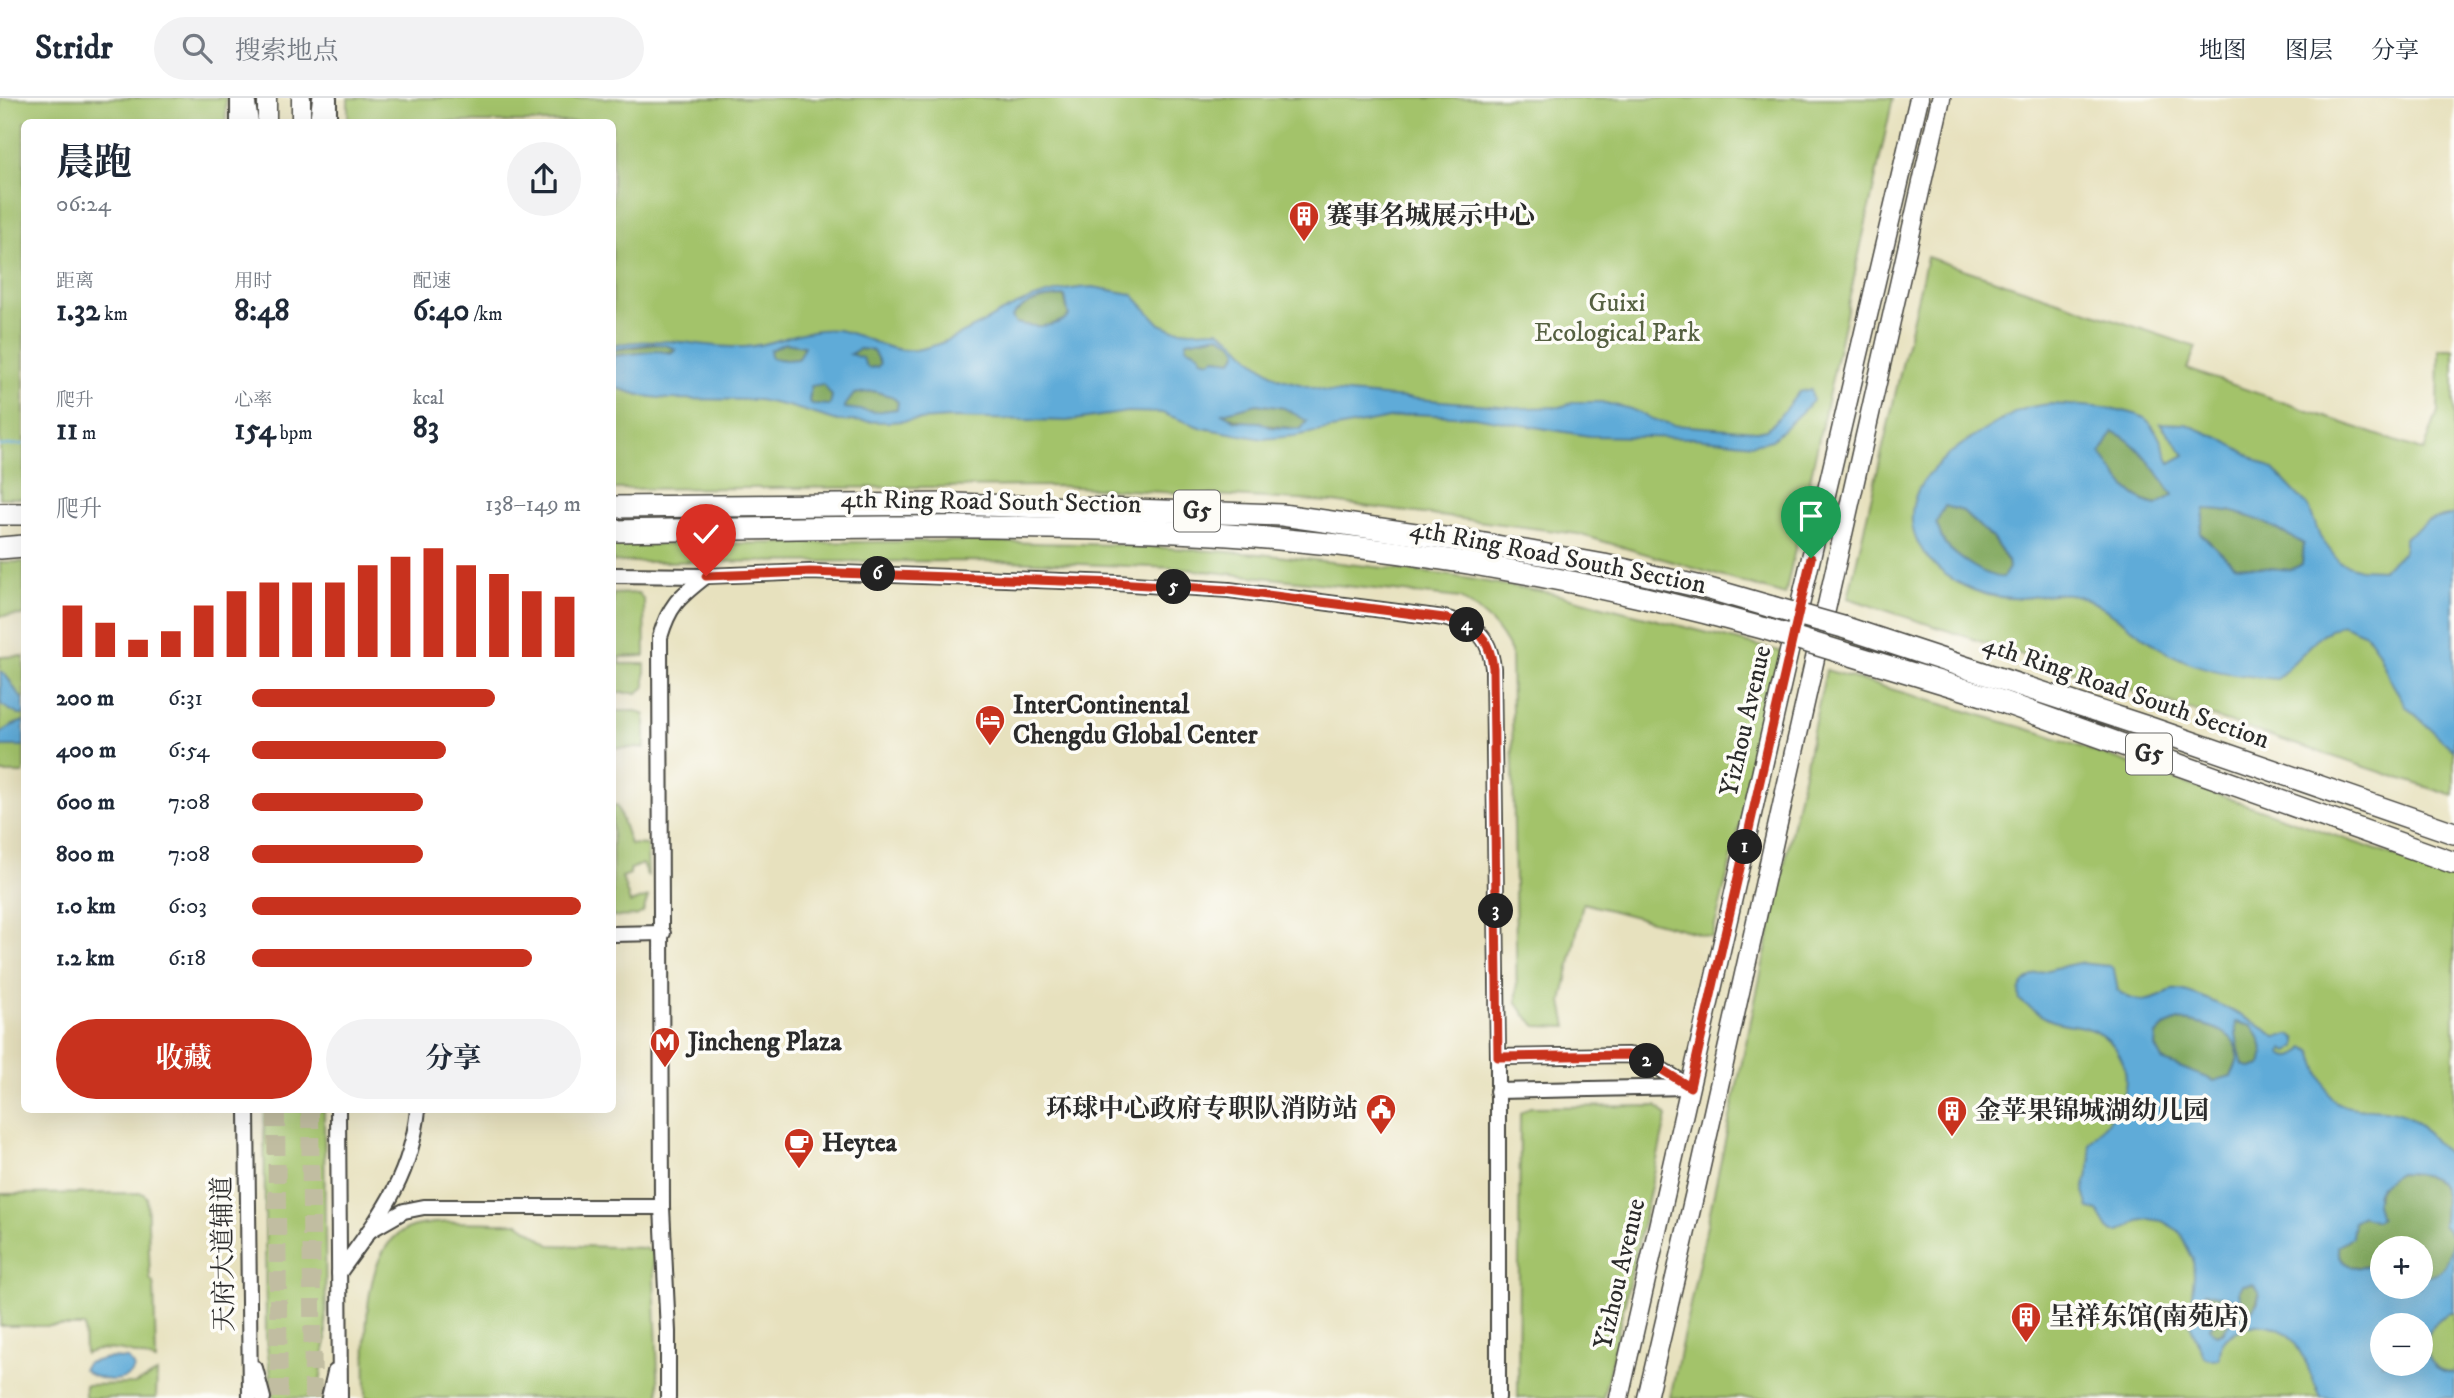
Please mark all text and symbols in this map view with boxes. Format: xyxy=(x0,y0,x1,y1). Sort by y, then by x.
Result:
search box xyxy=(154,17,644,80)
text: Stridr xyxy=(35,28,112,69)
icon: search xyxy=(178,29,216,67)
text: 搜索地点 xyxy=(234,35,338,68)
text: 地图 xyxy=(2199,36,2247,66)
text: 图层 xyxy=(2285,36,2333,66)
text: 分享 xyxy=(2371,36,2419,66)
text: 晨跑 xyxy=(56,140,132,188)
button: share xyxy=(507,142,581,216)
text: 06:24 xyxy=(56,190,111,219)
building icon: 赛事名城展示中心 xyxy=(1287,199,1321,243)
place label: 赛事名城展示中心 xyxy=(1327,200,1535,233)
text: 距离 xyxy=(56,270,94,293)
text: 用时 xyxy=(234,270,272,293)
text: 配速 xyxy=(413,270,451,293)
park label: Guixi Ecological Park xyxy=(1534,287,1700,350)
text: 1.32 xyxy=(56,293,100,330)
text: 8:48 xyxy=(234,293,289,330)
text: 6:40 xyxy=(413,293,470,330)
text: km xyxy=(100,303,128,326)
text: /km xyxy=(470,303,502,326)
text: kcal xyxy=(413,387,444,410)
text: 爬升 xyxy=(56,389,94,412)
text: 心率 xyxy=(234,389,272,412)
text: 83 xyxy=(413,410,439,447)
text: 11 xyxy=(56,412,78,449)
text: 154 xyxy=(234,412,276,449)
text: m xyxy=(78,422,96,445)
text: bpm xyxy=(276,422,313,445)
street label: 4th Ring Road South Section xyxy=(840,483,1142,521)
pin xyxy=(1781,486,1841,558)
text: 138–149 m xyxy=(485,490,581,519)
road number: G5 xyxy=(1174,490,1220,532)
text: 爬升 xyxy=(56,495,102,524)
icon: arrive xyxy=(1792,497,1830,535)
pin xyxy=(676,504,736,576)
street label: 4th Ring Road South Section xyxy=(1407,512,1709,602)
icon: check xyxy=(687,515,725,553)
pin: 6 xyxy=(860,556,896,592)
text: 6 xyxy=(873,562,882,585)
pin: 5 xyxy=(1156,570,1192,604)
text: 5 xyxy=(1169,575,1178,598)
pin: 4 xyxy=(1450,608,1484,642)
text: 4 xyxy=(1461,613,1472,636)
street label: 4th Ring Road South Section xyxy=(1978,627,2274,757)
street label: Yizhou Avenue xyxy=(1713,642,1779,800)
text: 200 m xyxy=(56,684,114,713)
text: 6:31 xyxy=(168,684,203,713)
place label: InterContinental Chengdu Global Center xyxy=(1013,689,1258,752)
hotel icon: InterContinental Chengdu Global Center xyxy=(973,703,1007,747)
road number: G5 xyxy=(2126,734,2172,774)
text: 400 m xyxy=(56,736,116,765)
text: 6:54 xyxy=(168,736,209,765)
text: 600 m xyxy=(56,788,115,817)
text: 7:08 xyxy=(168,788,210,817)
pin: 1 xyxy=(1728,830,1762,864)
text: 1 xyxy=(1741,835,1748,858)
text: 800 m xyxy=(56,840,114,869)
text: 7:08 xyxy=(168,840,210,869)
text: 1.0 km xyxy=(56,892,116,921)
text: 6:03 xyxy=(168,892,207,921)
pin: 3 xyxy=(1478,894,1514,928)
text: 3 xyxy=(1492,899,1499,922)
text: 1.2 km xyxy=(56,944,115,973)
text: 6:18 xyxy=(168,944,206,973)
button: 收藏 xyxy=(56,1019,312,1099)
button: 分享 xyxy=(326,1019,581,1099)
metro station icon: Jincheng Plaza xyxy=(648,1025,682,1069)
place label: Jincheng Plaza xyxy=(685,1026,842,1059)
pin: 2 xyxy=(1630,1044,1664,1079)
text: 2 xyxy=(1642,1049,1651,1072)
public building icon: 环球中心政府专职队消防站 xyxy=(1364,1092,1398,1136)
place label: 环球中心政府专职队消防站 xyxy=(1046,1093,1358,1126)
building icon: 金苹果锦城湖幼儿园 xyxy=(1935,1094,1969,1138)
place label: 金苹果锦城湖幼儿园 xyxy=(1975,1095,2209,1128)
cafe icon: Heytea xyxy=(782,1126,816,1170)
place label: Heytea xyxy=(822,1127,898,1160)
street label: 天府大道辅道 xyxy=(206,1176,242,1332)
street label: Yizhou Avenue xyxy=(1587,1195,1653,1353)
map controls xyxy=(2370,1236,2433,1376)
button: + xyxy=(2370,1236,2433,1299)
building icon: 呈祥东馆(南苑店) xyxy=(2009,1300,2043,1344)
place label: 呈祥东馆(南苑店) xyxy=(2049,1301,2248,1334)
button: − xyxy=(2370,1313,2433,1376)

